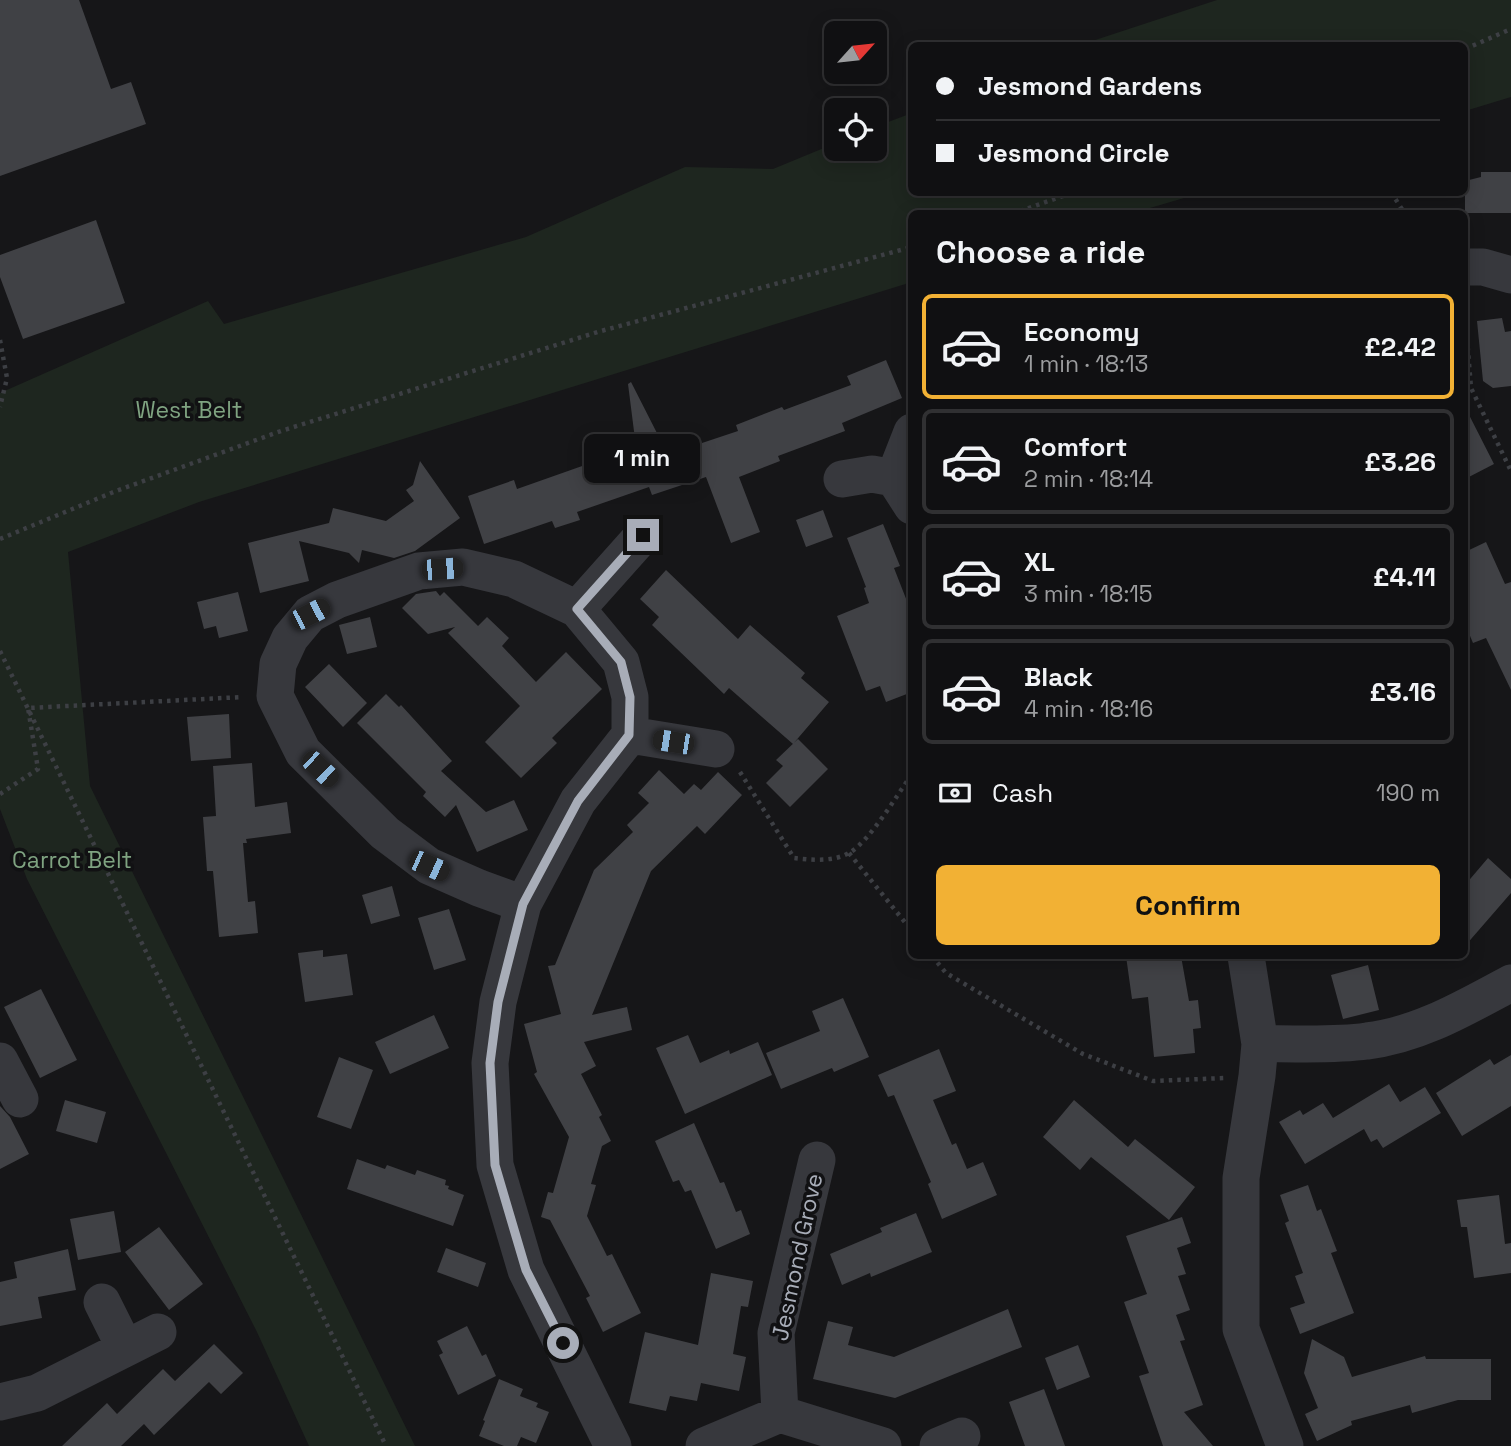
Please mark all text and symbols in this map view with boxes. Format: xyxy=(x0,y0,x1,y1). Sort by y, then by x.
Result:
north arrow xyxy=(824,21,887,84)
map controls xyxy=(824,21,887,161)
text: Jesmond Gardens xyxy=(978,69,1202,103)
button: locate xyxy=(824,98,887,161)
text: Jesmond Circle xyxy=(978,136,1169,170)
text: Choose a ride xyxy=(936,232,1146,272)
icon: car xyxy=(940,315,1003,378)
text: Economy xyxy=(1024,315,1140,349)
text: £2.42 xyxy=(1364,330,1436,364)
text: 1 min · 18:13 xyxy=(1024,349,1148,379)
park label: West Belt xyxy=(136,395,242,425)
icon: car xyxy=(940,430,1003,493)
text: Comfort xyxy=(1024,430,1127,464)
callout: 1 min xyxy=(585,434,701,482)
text: 1 min xyxy=(614,443,670,473)
text: £3.26 xyxy=(1364,445,1436,479)
text: 2 min · 18:14 xyxy=(1024,464,1153,494)
route end xyxy=(627,519,659,551)
icon: car xyxy=(940,545,1003,608)
text: XL xyxy=(1024,545,1055,579)
car xyxy=(421,557,464,581)
text: £4.11 xyxy=(1373,560,1436,594)
text: 3 min · 18:15 xyxy=(1024,579,1153,609)
car xyxy=(287,595,334,633)
icon: car xyxy=(940,660,1003,723)
text: Black xyxy=(1024,660,1093,694)
text: £3.16 xyxy=(1369,675,1436,709)
text: 4 min · 18:16 xyxy=(1024,694,1153,724)
car xyxy=(651,728,696,756)
car xyxy=(298,747,343,791)
icon: cash xyxy=(936,774,974,812)
text: Cash xyxy=(992,776,1053,810)
text: 190 m xyxy=(1376,778,1440,808)
park label: Carrot Belt xyxy=(12,845,132,875)
car xyxy=(406,848,453,884)
button: Confirm xyxy=(936,865,1440,945)
street label: Jesmond Grove xyxy=(765,1171,829,1343)
route start xyxy=(547,1327,579,1359)

